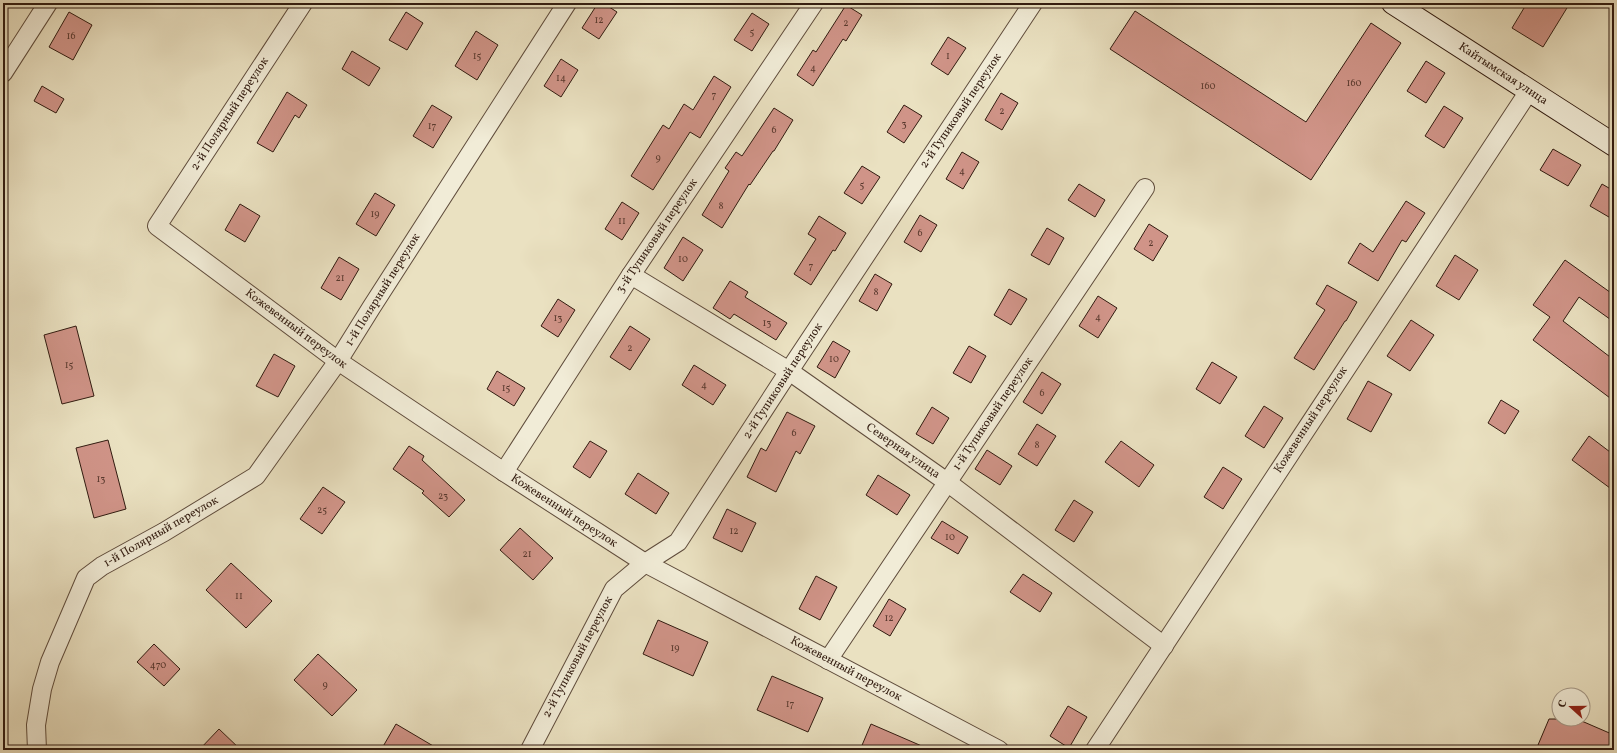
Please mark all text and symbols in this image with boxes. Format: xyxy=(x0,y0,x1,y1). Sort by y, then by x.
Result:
house number: 12 xyxy=(594,13,604,27)
house number: 2 xyxy=(843,16,849,30)
house number: 5 xyxy=(750,25,755,39)
house number: 16 xyxy=(67,29,75,43)
street label: Кайтымская улица xyxy=(1455,39,1551,109)
house number: 15 xyxy=(473,49,482,63)
house number: 1 xyxy=(946,49,950,63)
street label: 2-й Тупиковый переулок xyxy=(917,51,1005,171)
street label: 2-й Полярный переулок xyxy=(187,54,273,174)
house number: 4 xyxy=(810,61,816,75)
house number: 14 xyxy=(556,71,566,85)
house number: 160 xyxy=(1347,76,1361,90)
house number: 160 xyxy=(1201,79,1215,93)
house number: 7 xyxy=(712,88,717,102)
house number: 2 xyxy=(999,105,1005,117)
house number: 3 xyxy=(901,117,907,131)
house number: 17 xyxy=(428,119,437,133)
house number: 6 xyxy=(771,123,777,137)
house number: 9 xyxy=(655,151,661,165)
house number: 4 xyxy=(959,164,965,178)
street label: 3-й Тупиковый переулок xyxy=(613,175,702,297)
house number: 5 xyxy=(860,178,865,192)
house number: 8 xyxy=(718,199,724,213)
house number: 19 xyxy=(370,207,380,221)
house number: 11 xyxy=(618,214,626,228)
house number: 6 xyxy=(917,226,923,240)
street label: 1-й Полярный переулок xyxy=(342,230,425,349)
house number: 2 xyxy=(1148,236,1154,250)
house number: 10 xyxy=(678,252,688,266)
house number: 7 xyxy=(809,259,814,273)
house number: 21 xyxy=(335,271,345,285)
street label: Кожевенный переулок xyxy=(242,285,351,373)
house number: 8 xyxy=(873,285,879,299)
house number: 4 xyxy=(1095,310,1101,324)
house number: 13 xyxy=(553,311,563,325)
house number: 13 xyxy=(762,316,772,330)
street label: 2-й Тупиковый переулок xyxy=(739,319,827,442)
house number: 2 xyxy=(627,341,633,355)
house number: 10 xyxy=(829,352,839,366)
street label: 1-й Тупиковый переулок xyxy=(949,354,1037,474)
house number: 15 xyxy=(65,358,74,372)
street label: Кожевенный переулок xyxy=(1271,363,1352,476)
house number: 4 xyxy=(701,378,707,392)
house number: 15 xyxy=(502,381,511,395)
house number: 6 xyxy=(1039,386,1045,400)
street label: Северная улица xyxy=(863,419,943,483)
house number: 6 xyxy=(791,426,797,440)
house number: 8 xyxy=(1034,438,1040,452)
street label: Кожевенный переулок xyxy=(508,471,621,552)
house number: 13 xyxy=(96,472,106,486)
house number: 23 xyxy=(438,489,448,503)
street label: 1-й Полярный переулок xyxy=(101,492,222,571)
house number: 25 xyxy=(317,503,327,517)
house number: 12 xyxy=(729,524,739,538)
house number: 10 xyxy=(945,530,955,544)
house number: 21 xyxy=(522,547,532,561)
house number: 11 xyxy=(235,589,243,603)
street label: 2-й Тупиковый переулок xyxy=(539,593,617,721)
house number: 12 xyxy=(884,611,894,625)
street label: Кожевенный переулок xyxy=(788,633,905,705)
house number: 19 xyxy=(670,641,680,655)
house number: 470 xyxy=(150,658,166,672)
house number: 9 xyxy=(322,678,328,692)
north arrow xyxy=(1551,687,1591,727)
house number: 17 xyxy=(786,697,795,711)
text: С xyxy=(1555,698,1571,710)

